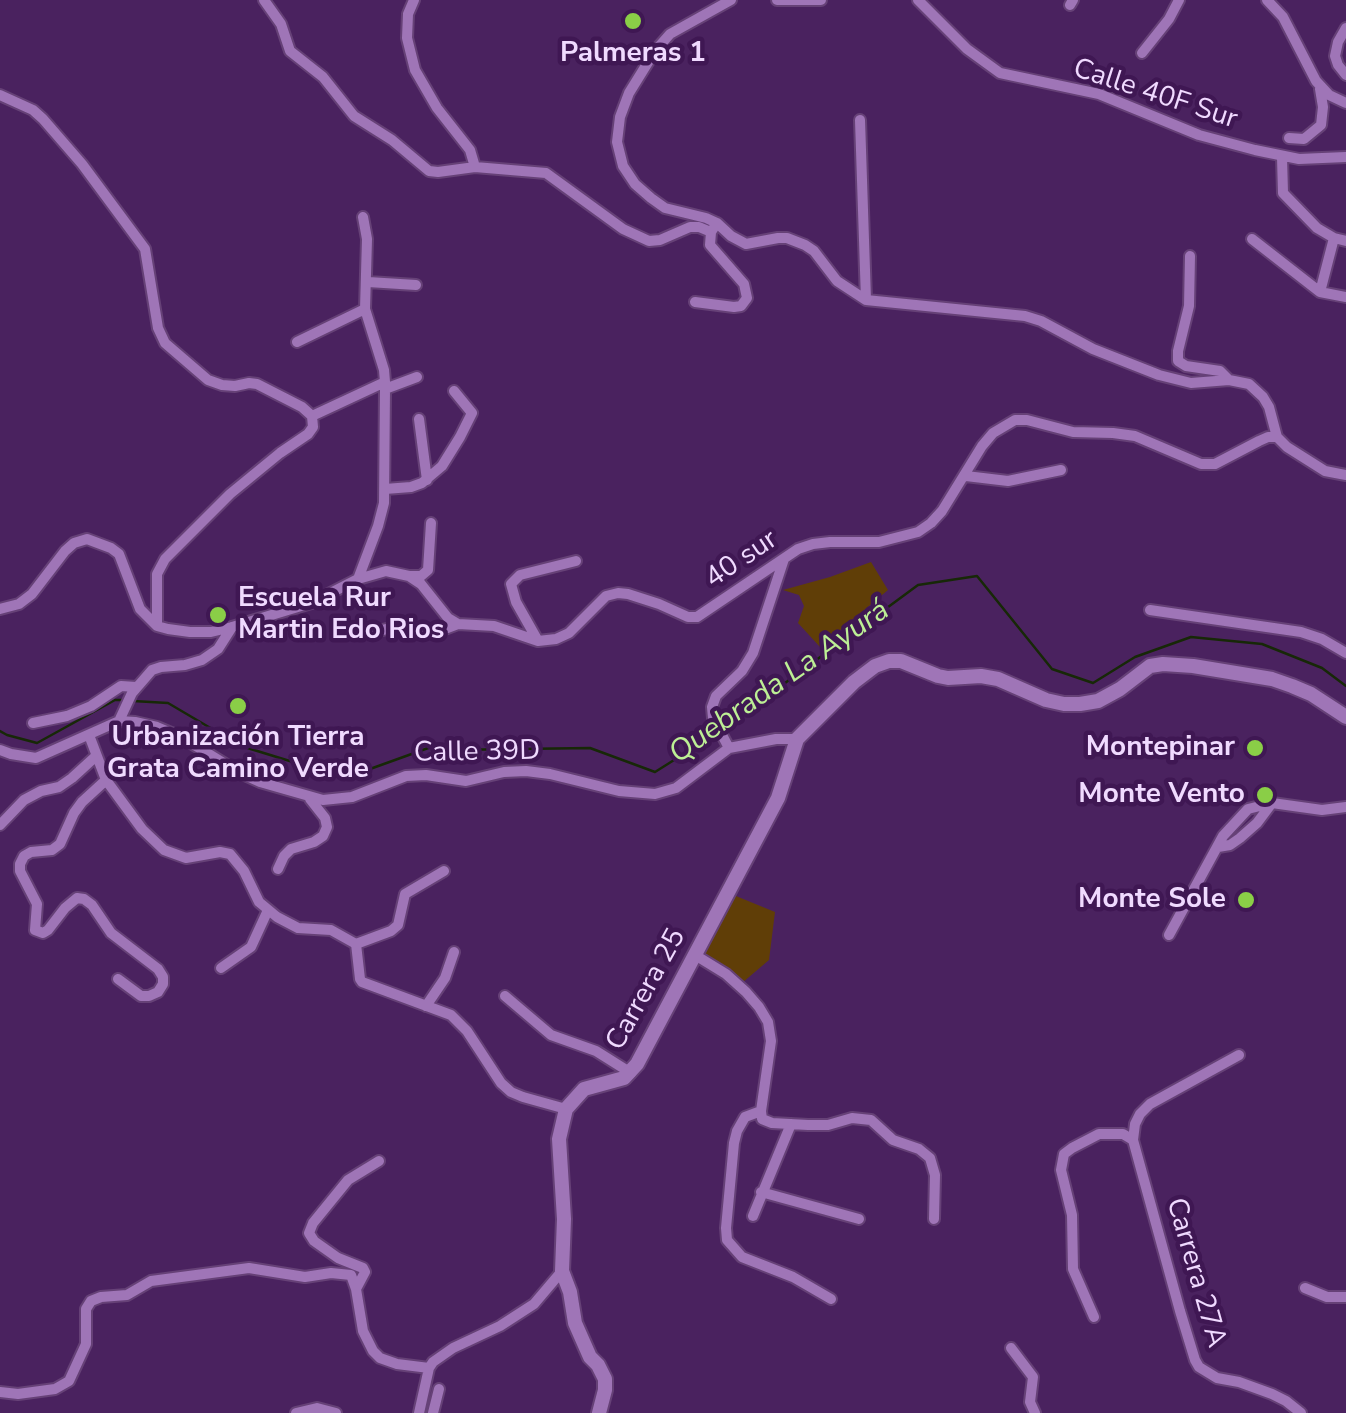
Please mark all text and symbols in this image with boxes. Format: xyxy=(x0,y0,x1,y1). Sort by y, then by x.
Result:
marker: Palmeras 1 xyxy=(622,10,644,32)
place label: Palmeras 1 xyxy=(560,37,706,71)
street label: Calle 40F Sur xyxy=(1069,53,1241,137)
street label: 40 sur xyxy=(699,524,785,596)
place label: Escuela Rur Martin Edo Rios xyxy=(238,582,444,648)
water label: Quebrada La Ayurá xyxy=(663,594,897,772)
marker: Escuela Rur Martin Edo Rios xyxy=(207,604,229,626)
marker: Urbanización Tierra Grata Camino Verde xyxy=(227,695,249,717)
place label: Urbanización Tierra Grata Camino Verde xyxy=(107,721,369,787)
place label: Montepinar xyxy=(1086,731,1235,765)
street label: Calle 39D xyxy=(414,735,540,771)
marker: Montepinar xyxy=(1244,737,1266,759)
place label: Monte Vento xyxy=(1078,778,1245,812)
marker: Monte Vento xyxy=(1254,784,1276,806)
place label: Monte Sole xyxy=(1078,883,1226,917)
marker: Monte Sole xyxy=(1235,889,1257,911)
street label: Carrera 25 xyxy=(600,923,694,1057)
street label: Carrera 27A xyxy=(1158,1194,1232,1352)

